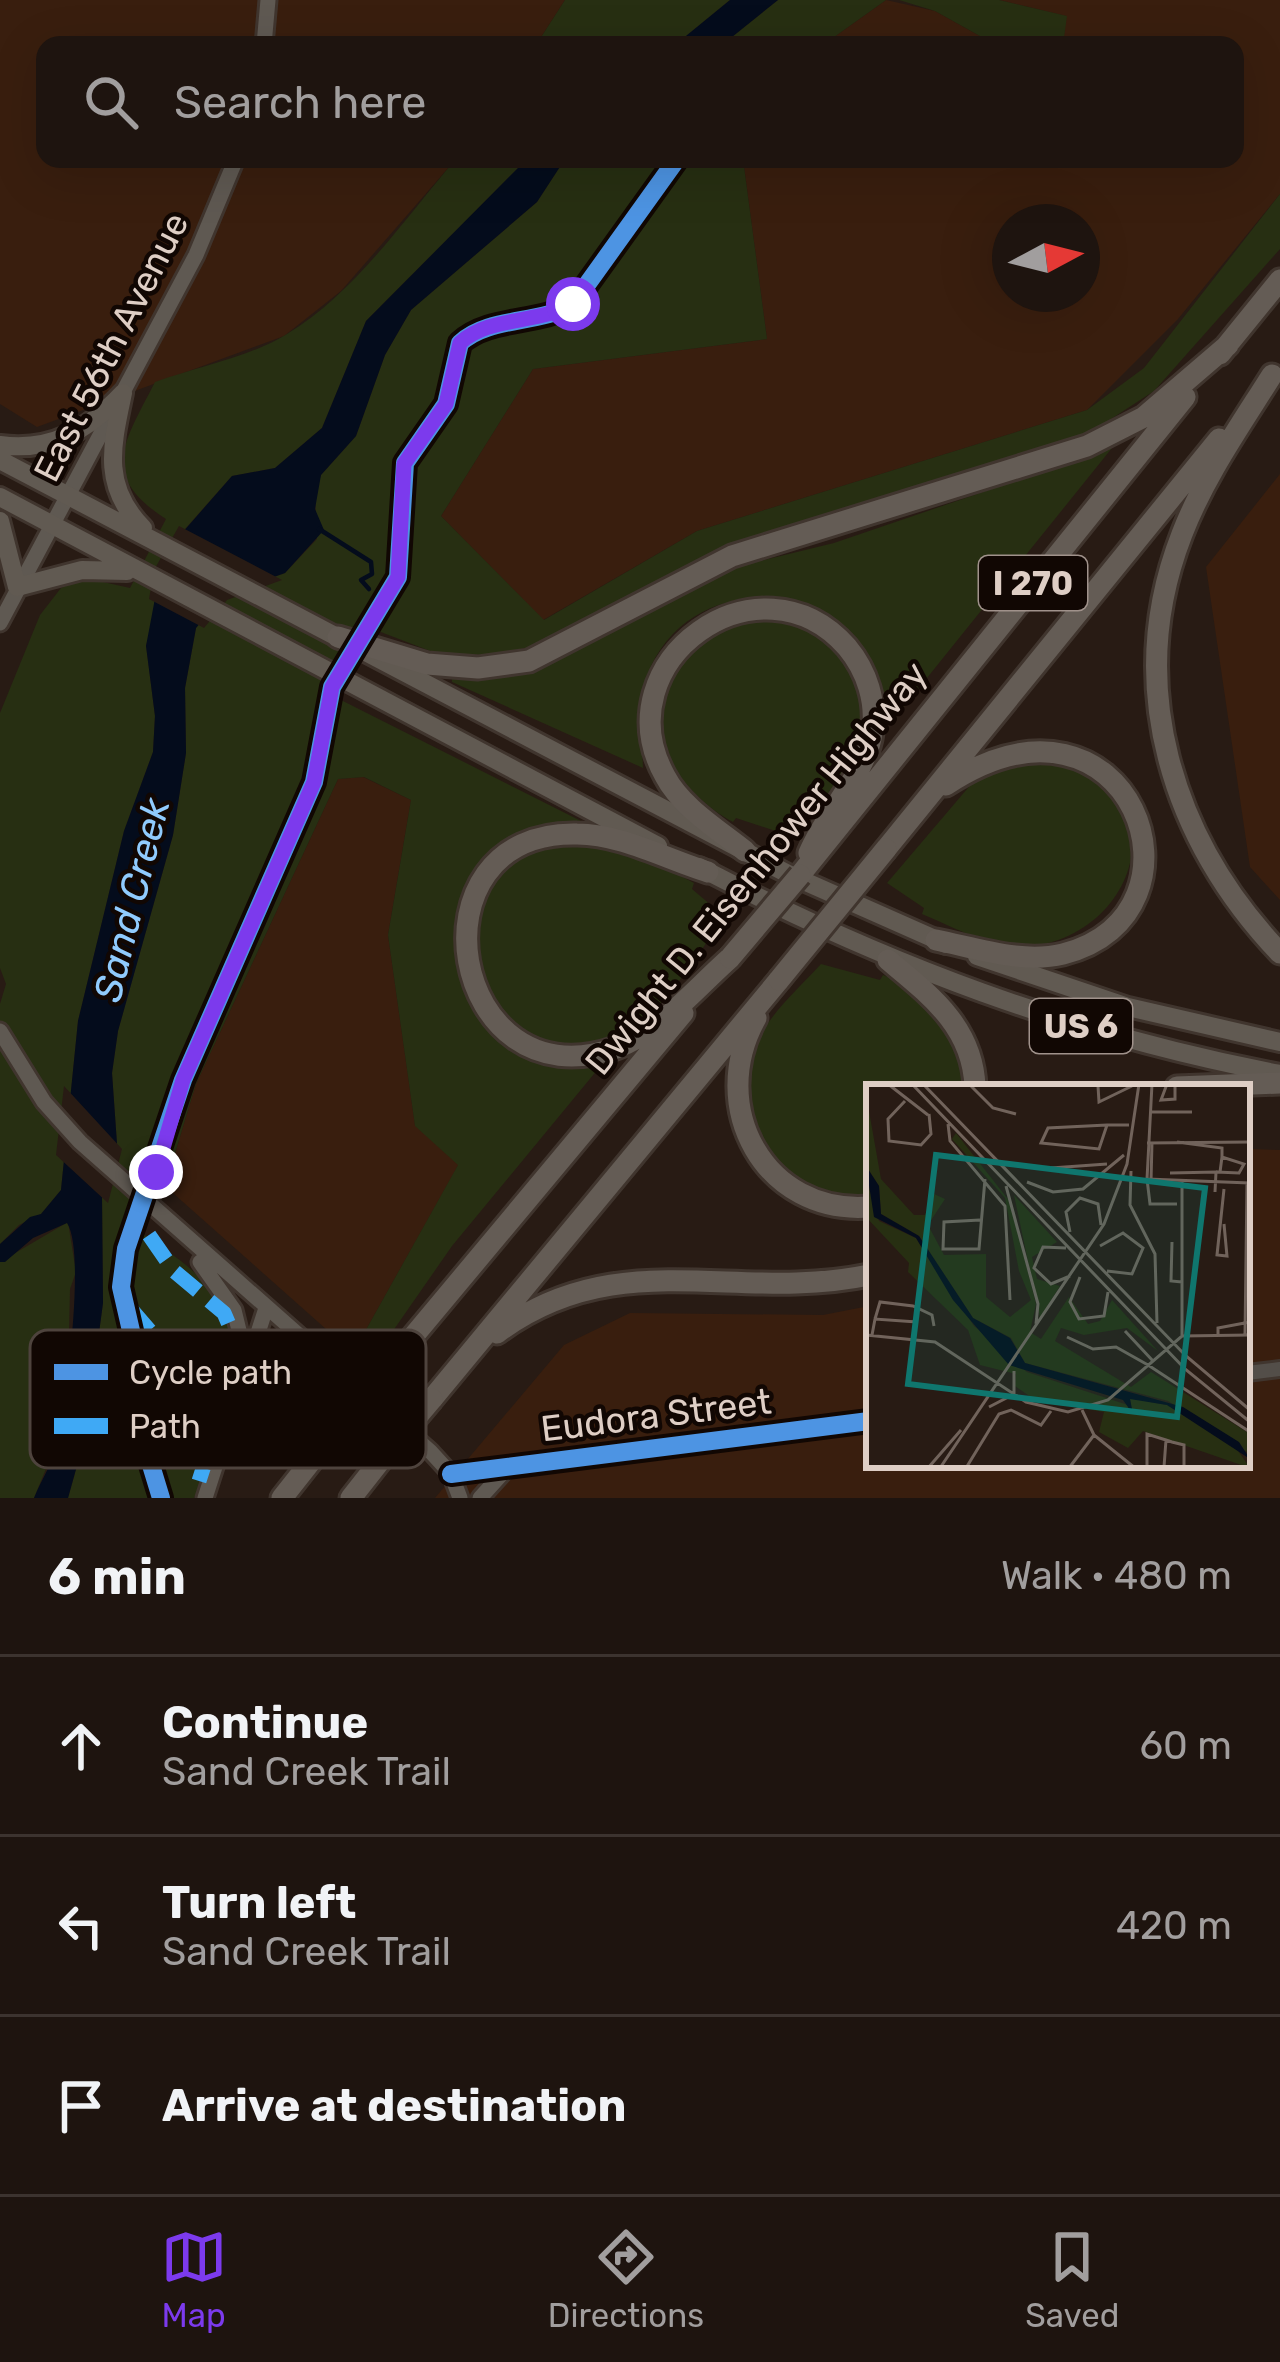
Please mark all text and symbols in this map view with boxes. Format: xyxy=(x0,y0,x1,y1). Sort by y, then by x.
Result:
search box xyxy=(36,36,1244,168)
icon: search xyxy=(78,69,144,135)
text: Search here xyxy=(174,76,426,129)
north arrow xyxy=(992,204,1100,312)
street label: East 56th Avenue xyxy=(25,205,197,489)
route start xyxy=(546,277,600,331)
road number: I 270 xyxy=(979,556,1087,610)
street label: Dwight D. Eisenhower Highway xyxy=(576,653,936,1083)
water label: Sand Creek xyxy=(85,793,180,1006)
road number: US 6 xyxy=(1030,999,1132,1053)
inset map xyxy=(866,1084,1250,1468)
route end xyxy=(129,1145,183,1199)
legend xyxy=(30,1330,426,1468)
text: Cycle path xyxy=(129,1353,292,1392)
street label: Eudora Street xyxy=(538,1380,774,1450)
text: Path xyxy=(129,1407,201,1446)
text: 6 min xyxy=(48,1546,186,1607)
text: Walk · 480 m xyxy=(1001,1553,1232,1599)
text: Continue xyxy=(162,1696,368,1749)
icon: ahead xyxy=(48,1713,114,1779)
text: 60 m xyxy=(1139,1723,1232,1769)
text: Sand Creek Trail xyxy=(162,1749,451,1795)
text: Turn left xyxy=(162,1876,356,1929)
icon: left xyxy=(48,1893,114,1959)
text: 420 m xyxy=(1116,1903,1232,1949)
text: Sand Creek Trail xyxy=(162,1929,451,1975)
icon: arrive xyxy=(48,2073,114,2139)
text: Arrive at destination xyxy=(162,2079,627,2132)
tab: Map xyxy=(161,2224,227,2335)
tab: Directions xyxy=(548,2224,704,2335)
tab: Saved xyxy=(1025,2224,1119,2335)

